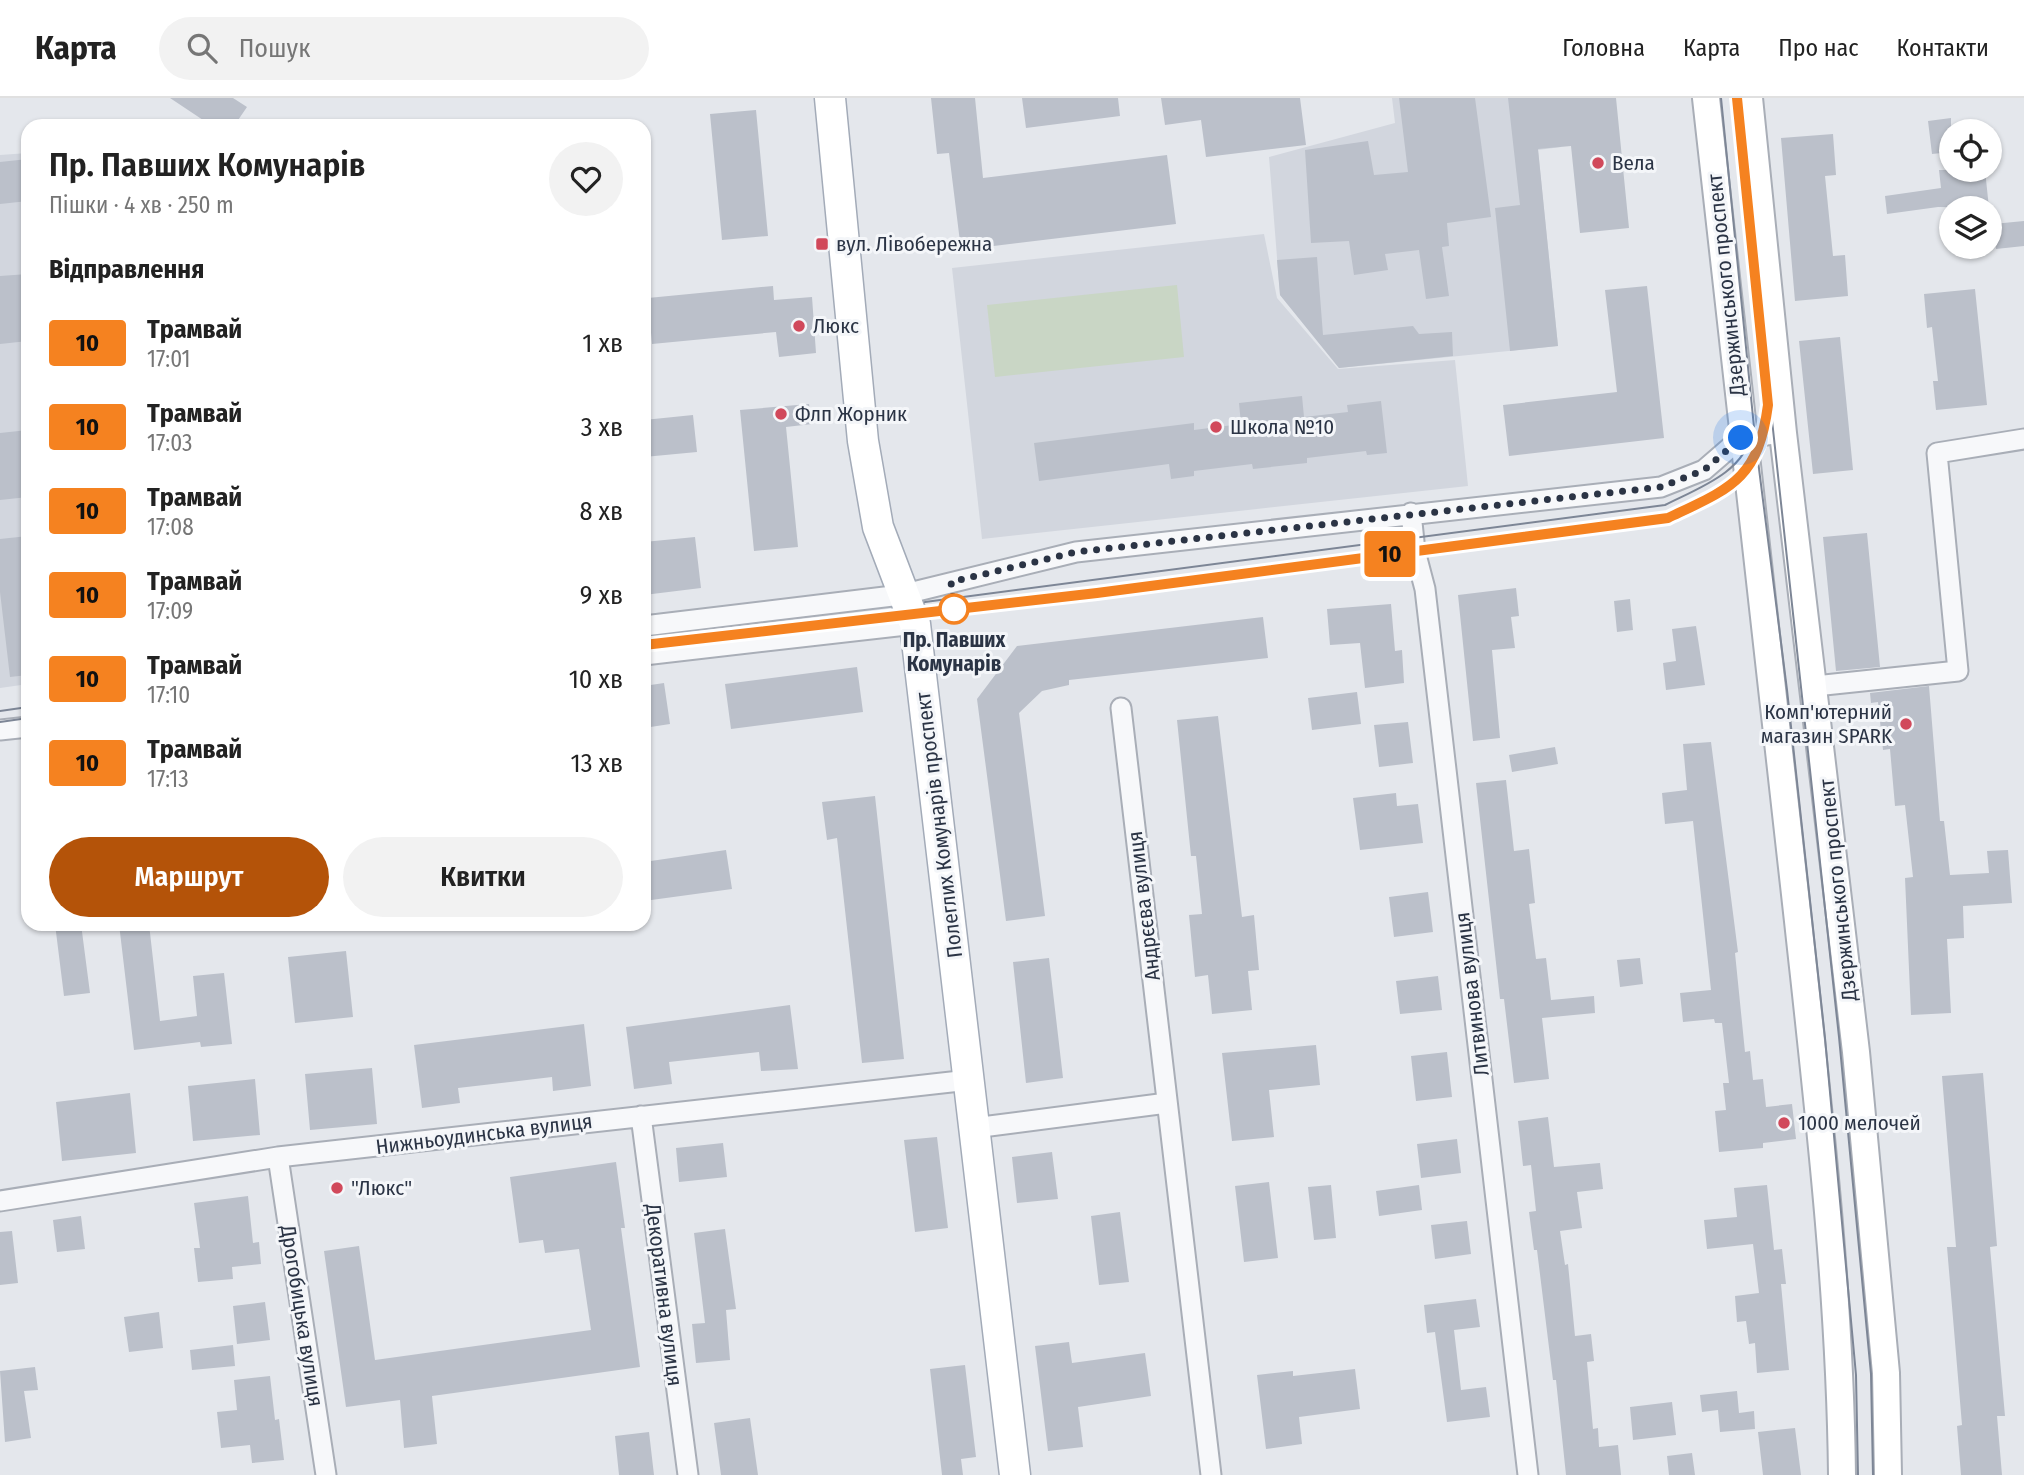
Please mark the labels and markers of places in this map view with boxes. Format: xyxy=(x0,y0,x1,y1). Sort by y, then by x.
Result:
place label: Вела xyxy=(1612,150,1655,176)
marker: Вела xyxy=(1590,155,1606,171)
place label: вул. Лівобережна xyxy=(836,231,992,257)
marker: вул. Лівобережна xyxy=(814,236,830,252)
place label: Люкс xyxy=(813,313,859,339)
marker: Люкс xyxy=(791,318,807,334)
place label: Флп Жорник xyxy=(795,401,907,427)
marker: Флп Жорник xyxy=(773,406,789,422)
place label: Школа №10 xyxy=(1230,414,1334,440)
marker: Школа №10 xyxy=(1208,419,1224,435)
marker: Пр. Павших Комунарiв xyxy=(939,594,969,624)
place label: Пр. Павших Комунарiв xyxy=(903,627,1006,677)
place label: Комп'ютерний магазин SPARK xyxy=(1761,699,1893,749)
marker: Комп'ютерний магазин SPARK xyxy=(1898,716,1914,732)
place label: 1000 мелочей xyxy=(1798,1110,1921,1136)
marker: 1000 мелочей xyxy=(1776,1115,1792,1131)
place label: "Люкс" xyxy=(351,1175,412,1201)
marker: "Люкс" xyxy=(329,1180,345,1196)

